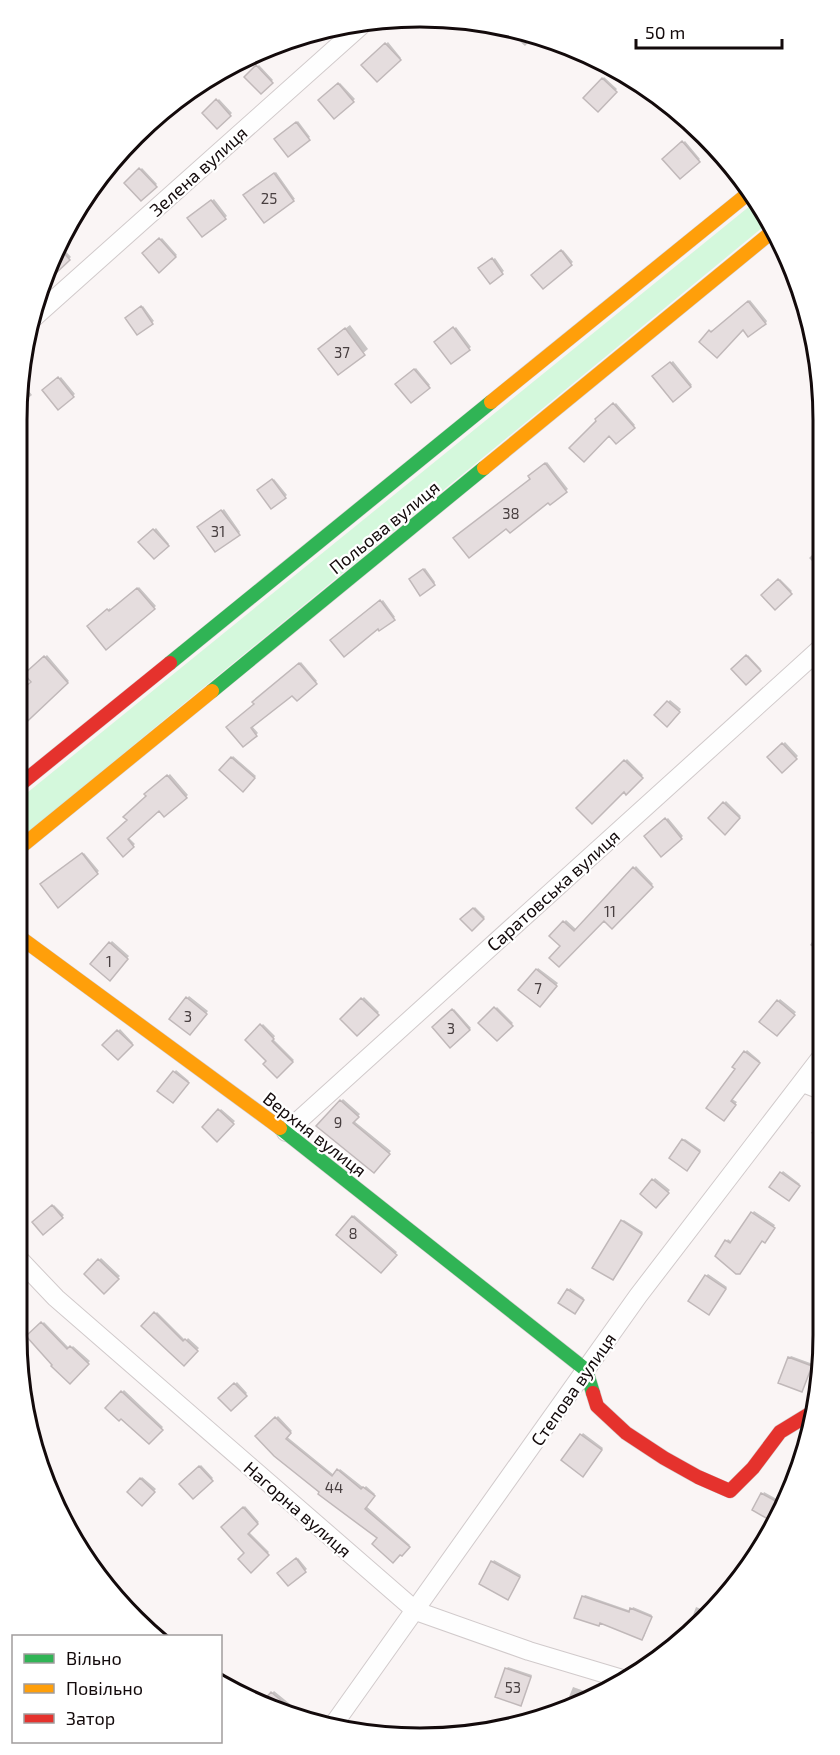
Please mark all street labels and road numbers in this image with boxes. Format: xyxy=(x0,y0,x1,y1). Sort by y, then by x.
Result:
street label: Зелена вулиця xyxy=(145,121,251,221)
street label: Польова вулиця xyxy=(324,476,444,578)
street label: Саратовська вулиця xyxy=(482,825,624,955)
street label: Верхня вулиця xyxy=(259,1087,371,1181)
street label: Степова вулиця xyxy=(526,1328,620,1450)
street label: Нагорна вулиця xyxy=(240,1456,356,1562)

